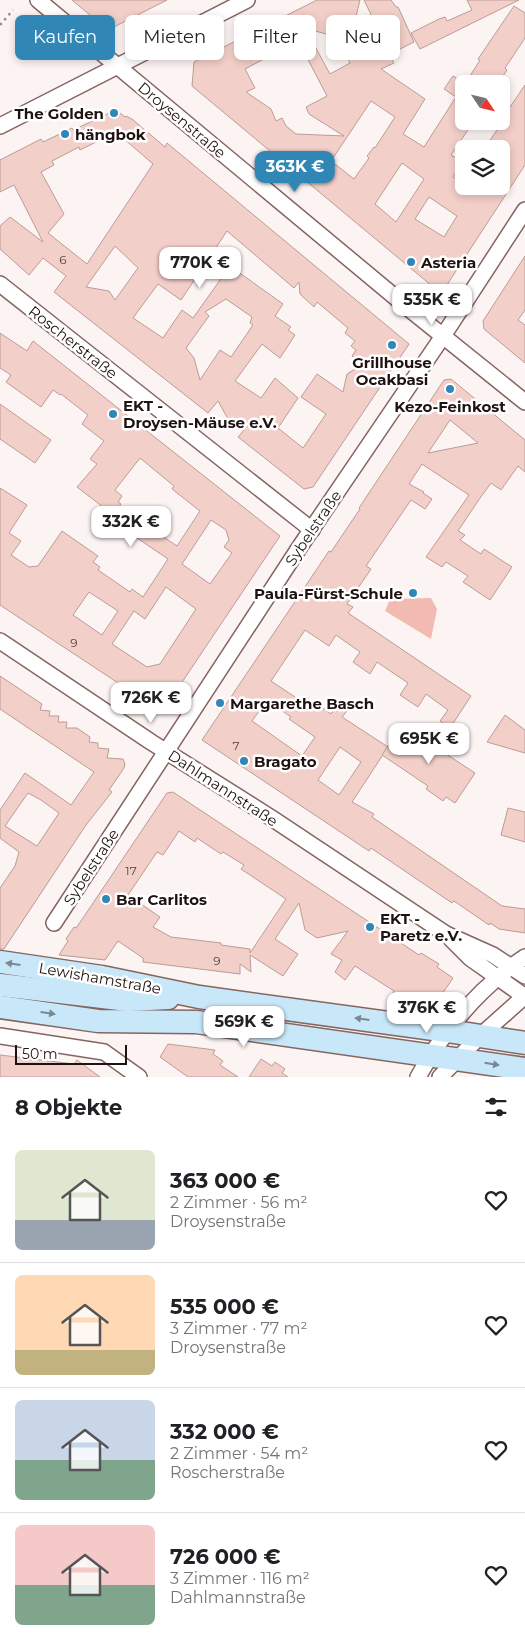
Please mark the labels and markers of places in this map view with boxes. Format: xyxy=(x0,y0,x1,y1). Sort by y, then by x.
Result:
place label: The Golden xyxy=(14,104,104,123)
marker: The Golden xyxy=(108,107,120,119)
place label: hängbok xyxy=(75,125,146,144)
marker: hängbok xyxy=(59,128,71,140)
pin: 363K € xyxy=(254,150,336,193)
pin: 770K € xyxy=(159,246,241,289)
place label: Asteria xyxy=(420,253,476,272)
marker: Asteria xyxy=(405,256,417,268)
pin: 535K € xyxy=(391,284,473,326)
marker: Grillhouse Ocakbasi xyxy=(386,339,398,351)
place label: Grillhouse Ocakbasi xyxy=(352,353,432,389)
marker: Kezo-Feinkost xyxy=(444,383,456,395)
place label: EKT - Droysen-Mäuse e.V. xyxy=(123,396,277,432)
place label: Kezo-Feinkost xyxy=(394,397,506,416)
marker: EKT - Droysen-Mäuse e.V. xyxy=(107,408,119,420)
pin: 332K € xyxy=(90,506,172,548)
place label: Paula-Fürst-Schule xyxy=(254,584,403,603)
marker: Paula-Fürst-Schule xyxy=(407,587,419,599)
pin: 726K € xyxy=(110,682,192,724)
place label: Margarethe Basch xyxy=(230,694,374,713)
marker: Margarethe Basch xyxy=(214,697,226,709)
pin: 695K € xyxy=(388,722,470,765)
place label: Bragato xyxy=(254,752,317,771)
marker: Bragato xyxy=(238,755,250,767)
place label: Bar Carlitos xyxy=(116,890,207,909)
marker: Bar Carlitos xyxy=(100,893,112,905)
place label: EKT - Paretz e.V. xyxy=(380,909,462,945)
marker: EKT - Paretz e.V. xyxy=(364,921,376,933)
pin: 376K € xyxy=(386,992,468,1034)
pin: 569K € xyxy=(203,1006,285,1048)

